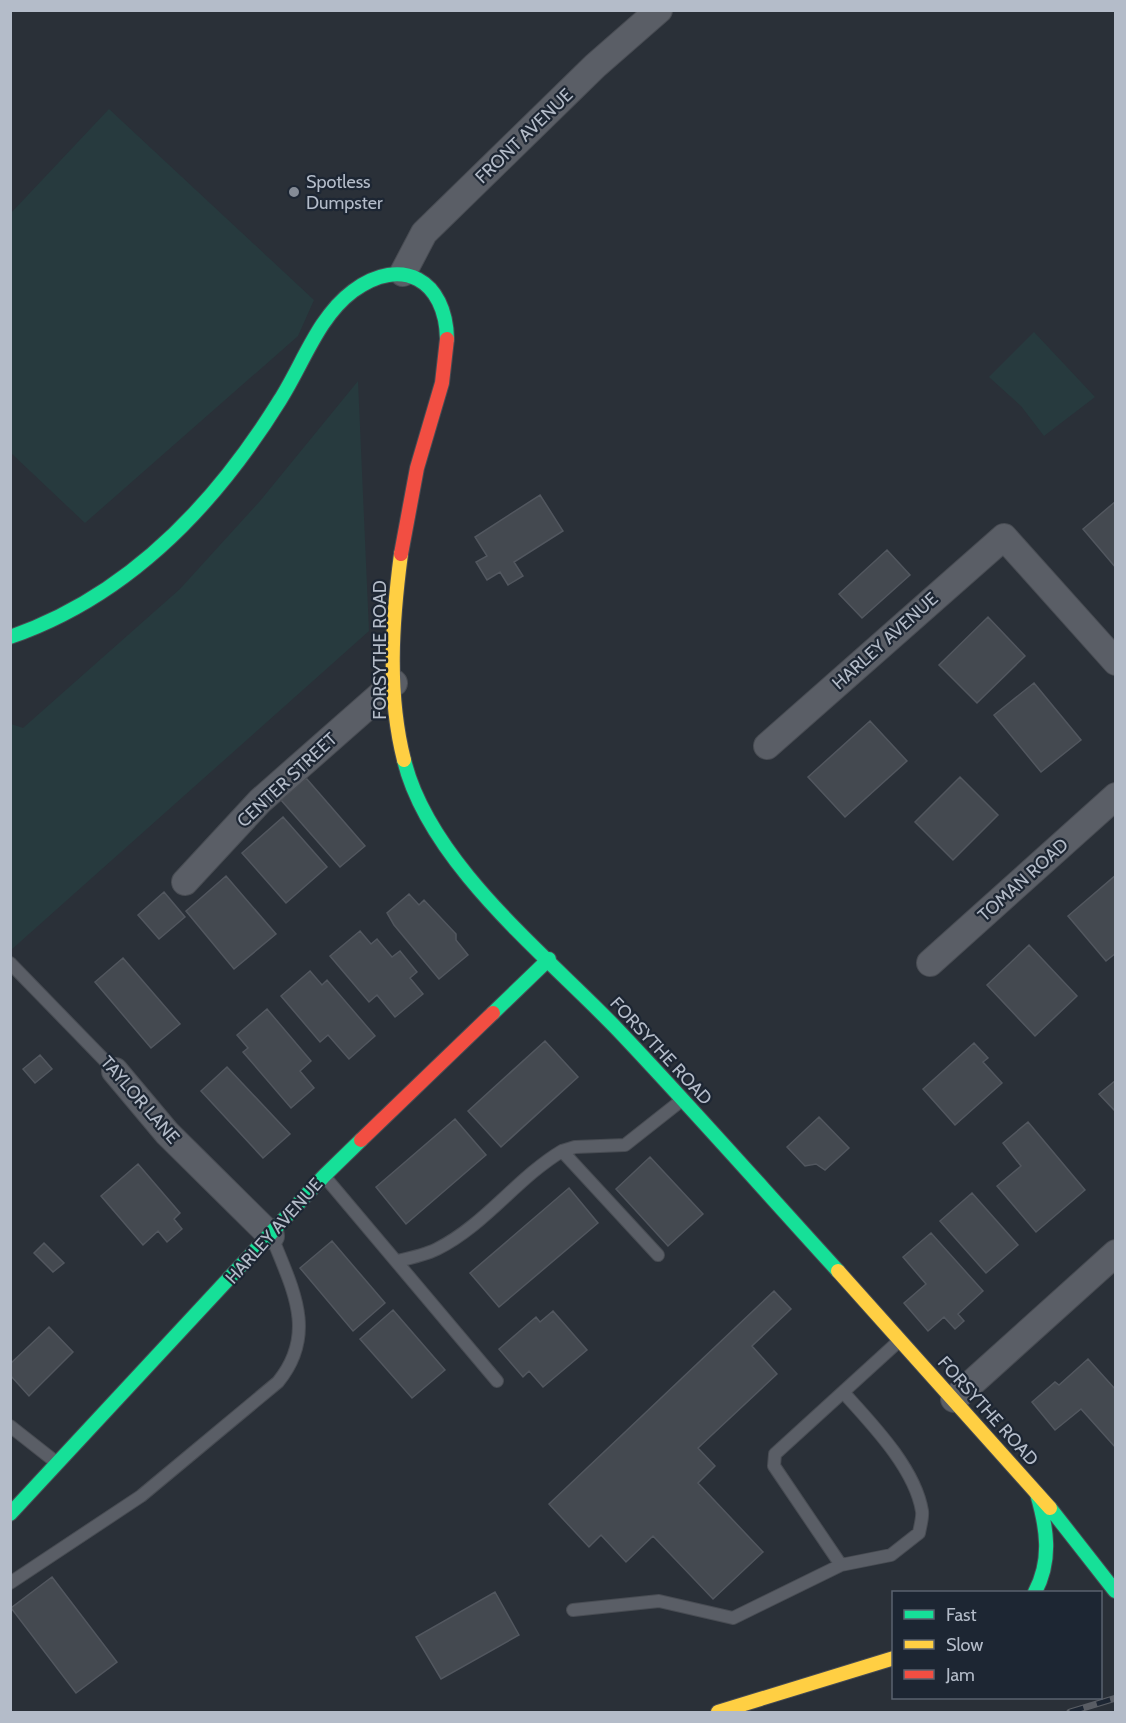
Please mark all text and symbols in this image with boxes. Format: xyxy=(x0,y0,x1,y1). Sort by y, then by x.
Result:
street label: FRONT AVENUE xyxy=(471,84,577,188)
place label: Spotless Dumpster xyxy=(306,171,383,214)
marker: Spotless Dumpster xyxy=(287,185,301,199)
street label: FORSYTHE ROAD xyxy=(369,580,391,720)
street label: HARLEY AVENUE xyxy=(828,588,942,694)
street label: CENTER STREET xyxy=(232,728,342,832)
street label: TOMAN ROAD xyxy=(973,834,1073,926)
street label: FORSYTHE ROAD xyxy=(605,992,717,1110)
street label: TAYLOR LANE xyxy=(96,1052,184,1148)
street label: HARLEY AVENUE xyxy=(221,1174,327,1288)
street label: FORSYTHE ROAD xyxy=(933,1352,1043,1470)
legend xyxy=(892,1591,1102,1699)
text: Fast xyxy=(946,1604,977,1626)
text: Slow xyxy=(946,1634,983,1656)
text: Jam xyxy=(945,1664,975,1686)

